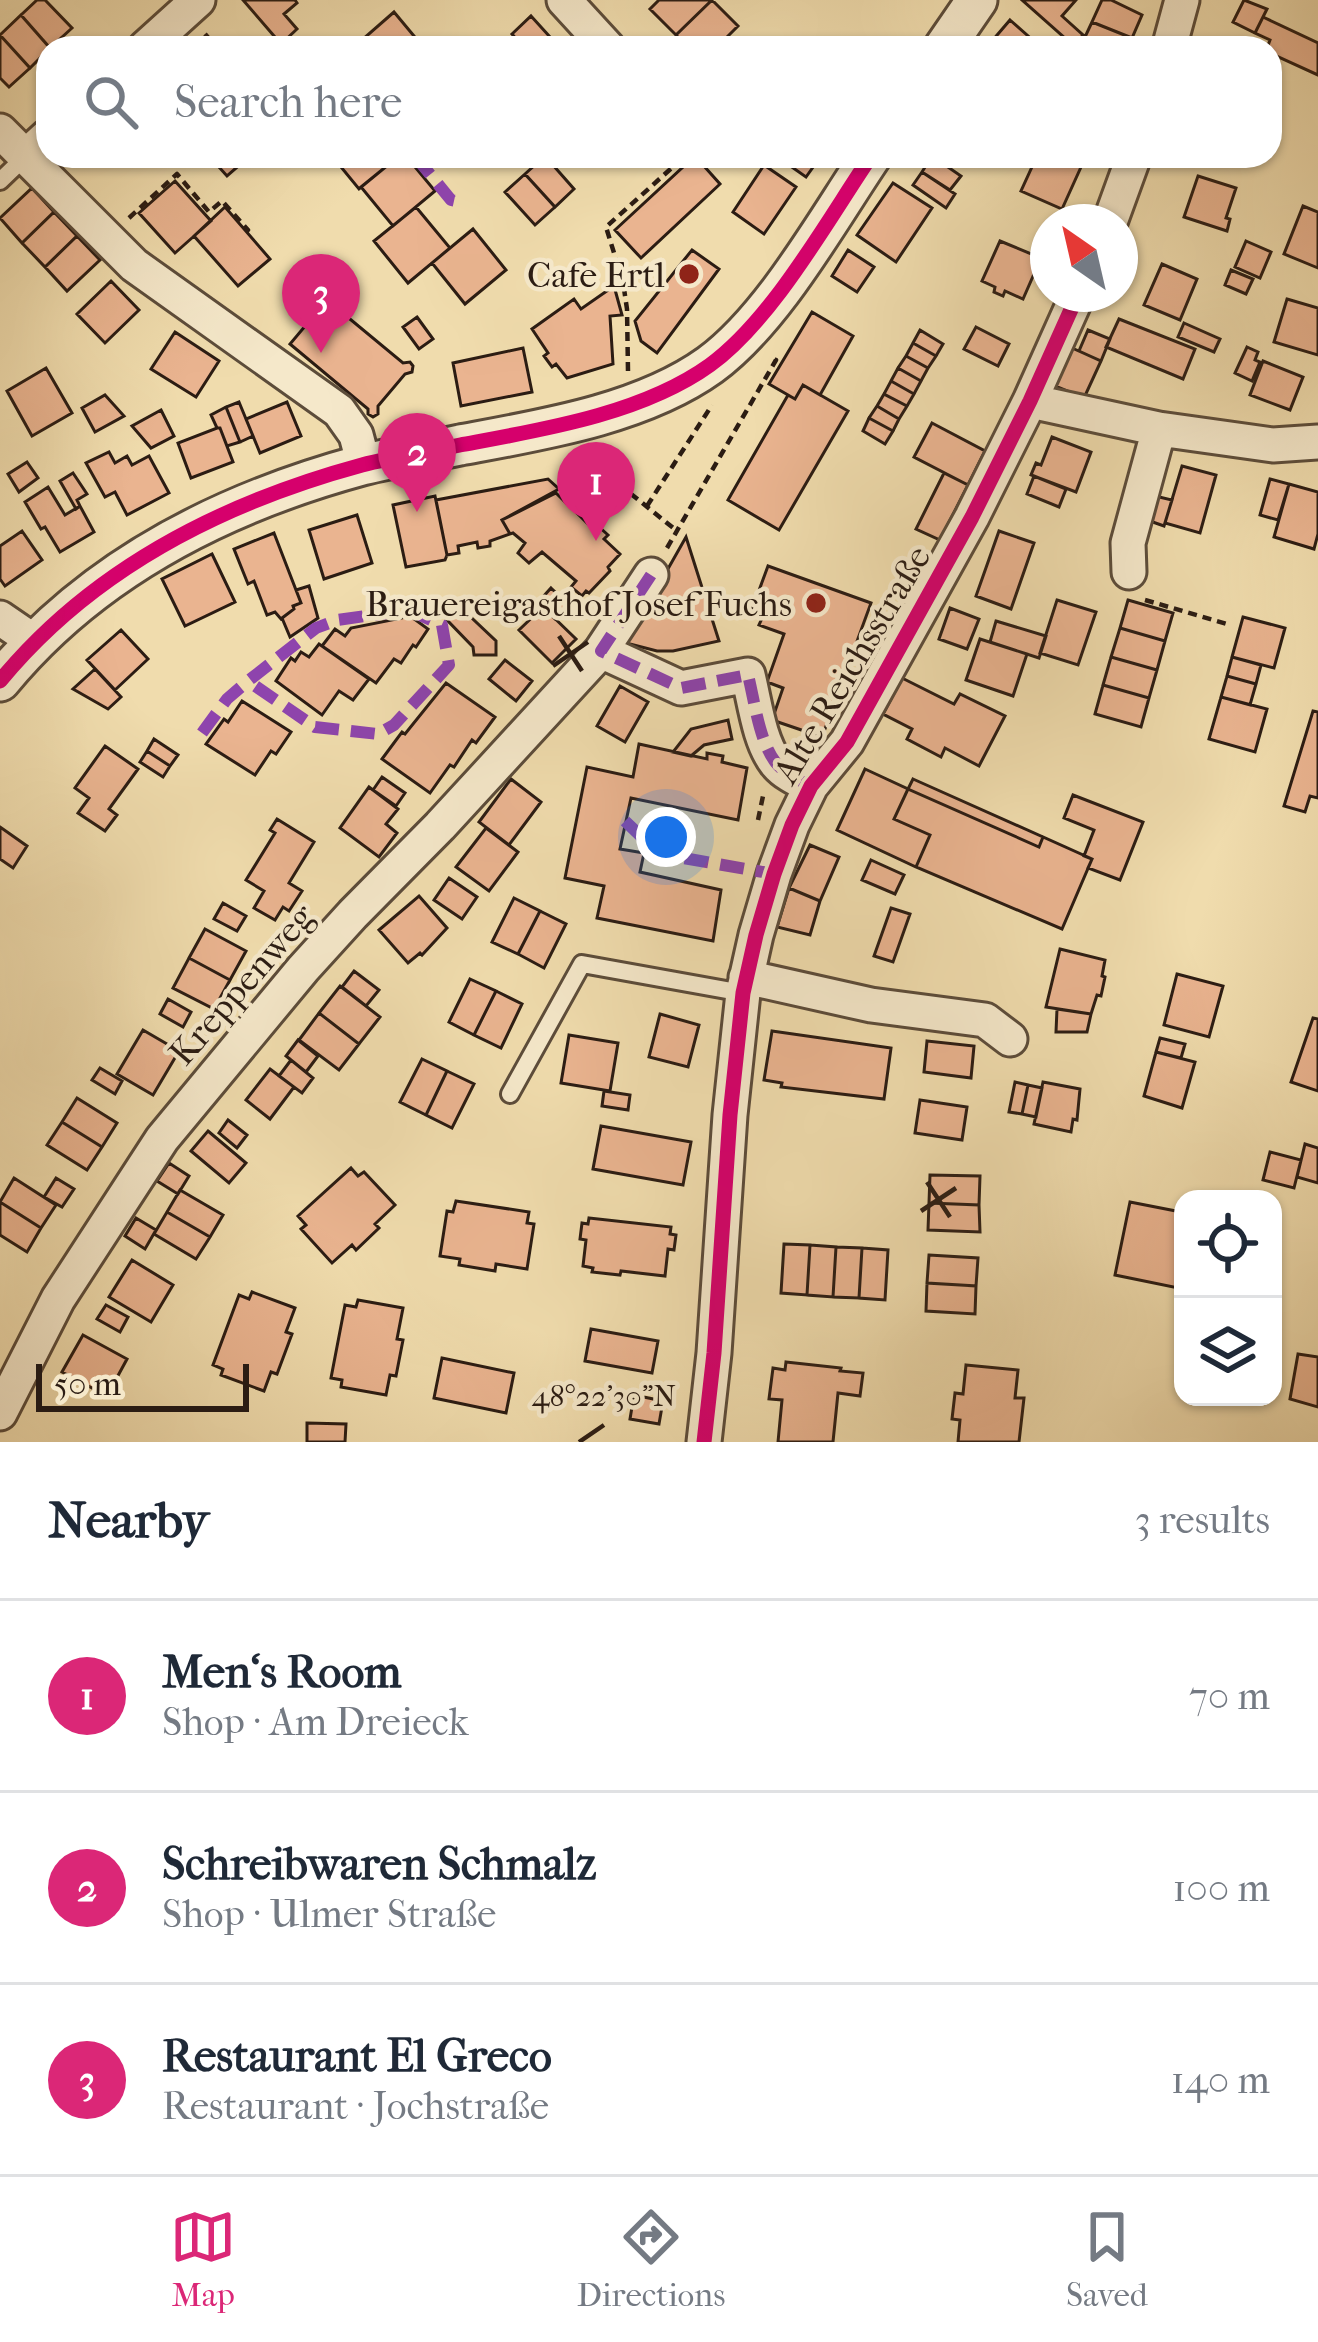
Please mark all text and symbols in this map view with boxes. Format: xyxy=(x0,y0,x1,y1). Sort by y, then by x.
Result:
search box xyxy=(36,36,1282,168)
icon: search xyxy=(78,69,144,135)
text: Search here xyxy=(174,76,402,129)
north arrow xyxy=(1030,204,1138,312)
pin: 3 xyxy=(282,254,360,353)
place label: Cafe Ertl xyxy=(527,254,665,296)
marker: Cafe Ertl xyxy=(676,261,702,287)
pin: 2 xyxy=(378,413,456,512)
pin: 1 xyxy=(557,442,635,541)
street label: Alte Reichsstraße xyxy=(763,538,939,793)
place label: Brauereigasthof Josef Fuchs xyxy=(365,583,792,625)
marker: Brauereigasthof Josef Fuchs xyxy=(803,590,829,616)
your location xyxy=(636,807,696,867)
street label: Kreppenweg xyxy=(161,895,323,1074)
map controls xyxy=(1174,1190,1282,1406)
button: locate xyxy=(1174,1190,1282,1298)
button: layers xyxy=(1174,1298,1282,1406)
scale bar xyxy=(36,1358,249,1411)
text: 50 m xyxy=(54,1365,121,1404)
text: 48°22'30"N xyxy=(532,1379,676,1414)
text: Nearby xyxy=(48,1490,209,1550)
text: 3 results xyxy=(1135,1497,1270,1543)
text: Men‘s Room xyxy=(162,1646,401,1699)
text: 1 xyxy=(80,1673,94,1719)
text: 70 m xyxy=(1189,1673,1270,1719)
text: Shop · Am Dreieck xyxy=(162,1699,469,1745)
text: Schreibwaren Schmalz xyxy=(162,1838,596,1891)
text: 2 xyxy=(77,1865,97,1911)
text: 100 m xyxy=(1172,1865,1270,1911)
text: Shop · Ulmer Straße xyxy=(162,1891,496,1937)
text: Restaurant El Greco xyxy=(162,2030,552,2083)
text: 3 xyxy=(79,2057,95,2103)
text: 140 m xyxy=(1171,2057,1270,2103)
text: Restaurant · Jochstraße xyxy=(162,2083,549,2129)
tab: Map xyxy=(170,2204,236,2315)
tab: Directions xyxy=(577,2204,725,2315)
tab: Saved xyxy=(1066,2204,1148,2315)

